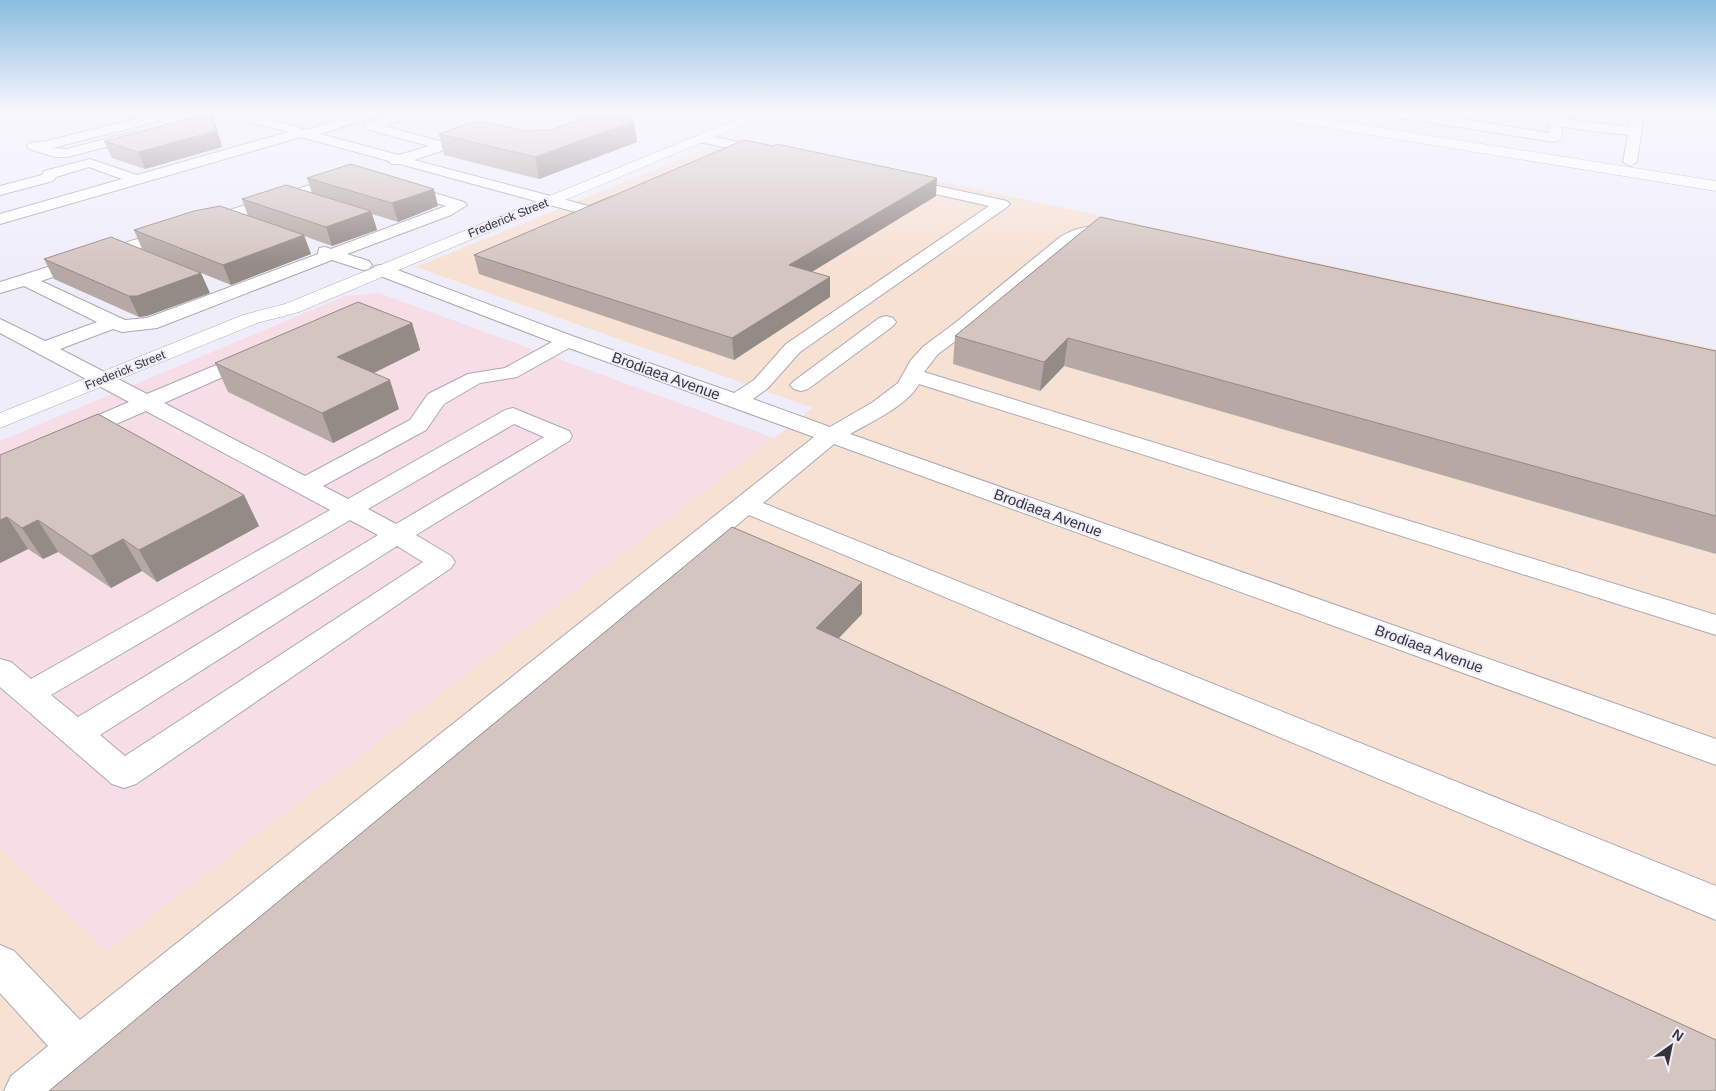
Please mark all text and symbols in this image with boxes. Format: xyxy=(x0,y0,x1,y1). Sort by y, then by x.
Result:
street label: Frederick Street xyxy=(466,195,551,240)
street label: Frederick Street xyxy=(83,347,168,392)
street label: Brodiaea Avenue xyxy=(610,348,723,403)
street label: Brodiaea Avenue xyxy=(992,485,1105,540)
street label: Brodiaea Avenue xyxy=(1373,621,1486,676)
north arrow xyxy=(1646,1021,1696,1071)
text: N xyxy=(1669,1026,1687,1045)

